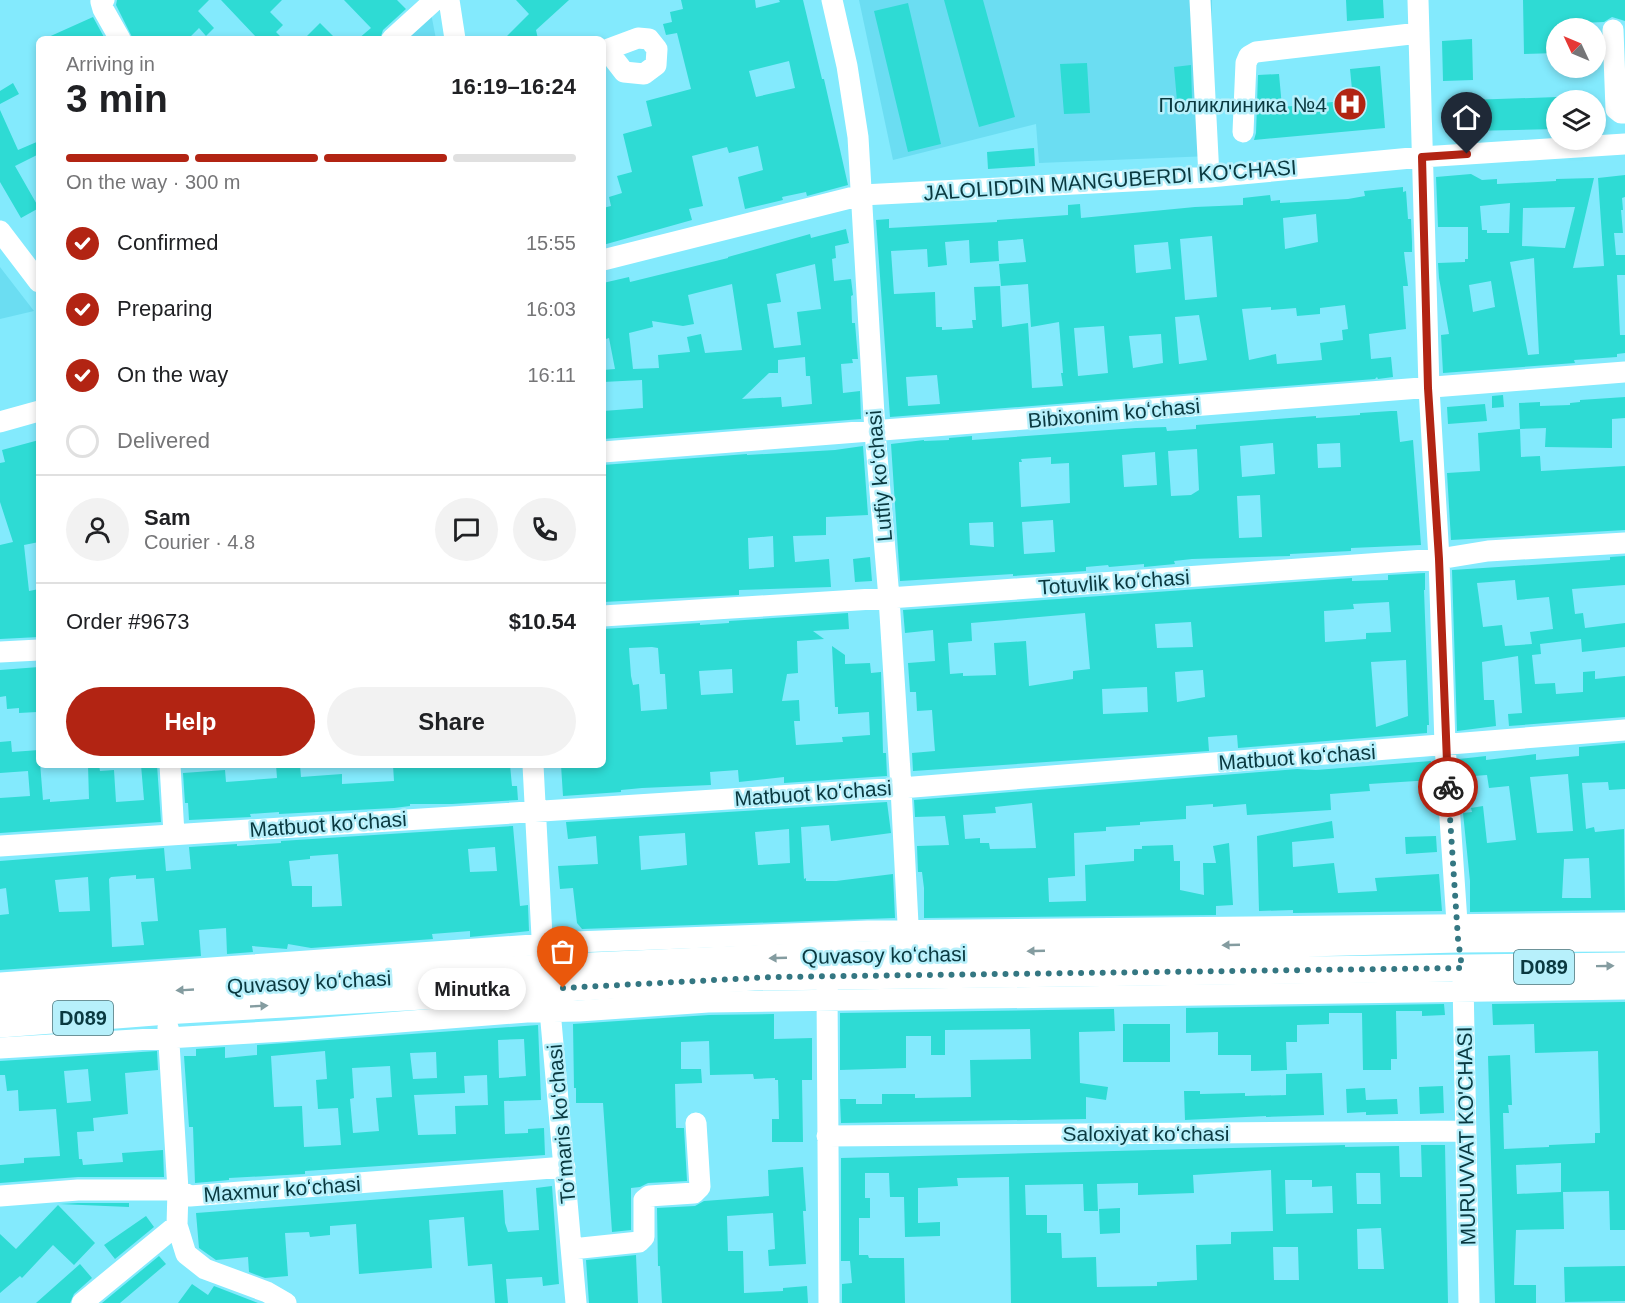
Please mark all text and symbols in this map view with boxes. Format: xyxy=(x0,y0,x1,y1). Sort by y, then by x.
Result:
north arrow xyxy=(1546,18,1606,78)
map controls xyxy=(1546,18,1606,150)
text: Arriving in xyxy=(66,53,155,75)
text: 16:19–16:24 xyxy=(451,74,576,99)
text: 3 min xyxy=(66,77,168,120)
hospital icon: Поликлиника №4 xyxy=(1332,86,1368,122)
button: layers xyxy=(1546,90,1606,150)
pin xyxy=(1441,92,1492,154)
place label: Поликлиника №4 xyxy=(1159,93,1327,116)
icon: home xyxy=(1450,101,1483,134)
street label: JALOLIDDIN MANGUBERDI KO'CHASI xyxy=(923,155,1297,205)
text: On the way · 300 m xyxy=(66,171,241,193)
icon: check xyxy=(66,227,99,260)
text: Confirmed xyxy=(117,230,218,255)
text: 15:55 xyxy=(526,232,576,254)
icon: check xyxy=(66,293,99,326)
text: Preparing xyxy=(117,296,212,321)
text: 16:03 xyxy=(526,298,576,320)
icon: check xyxy=(66,359,99,392)
text: On the way xyxy=(117,362,228,387)
text: 16:11 xyxy=(527,364,576,386)
street label: Bibixonim koʻchasi xyxy=(1027,394,1201,432)
street label: Lutfiy koʻchasi xyxy=(862,409,896,543)
text: Delivered xyxy=(117,428,210,453)
button: person xyxy=(66,498,129,561)
button: chat xyxy=(435,498,498,561)
button: phone xyxy=(513,498,576,561)
text: Sam xyxy=(144,505,190,530)
text: Courier · 4.8 xyxy=(144,531,255,553)
street label: Totuvlik koʻchasi xyxy=(1038,565,1190,599)
text: Order #9673 xyxy=(66,609,190,634)
text: $10.54 xyxy=(509,609,576,634)
button: Help xyxy=(66,687,315,756)
button: Share xyxy=(327,687,576,756)
street label: Matbuot koʻchasi xyxy=(1218,740,1376,774)
courier xyxy=(1418,757,1478,817)
icon: bike xyxy=(1432,771,1465,804)
street label: Matbuot koʻchasi xyxy=(734,776,892,810)
street label: Matbuot koʻchasi xyxy=(249,807,407,841)
pin xyxy=(537,926,588,988)
icon: bag xyxy=(546,935,579,968)
one-way arrow xyxy=(1221,941,1240,950)
street label: Quvasoy koʻchasi xyxy=(802,942,966,968)
one-way arrow xyxy=(1026,946,1045,955)
road number: D089 xyxy=(1514,950,1574,984)
one-way arrow xyxy=(768,953,787,962)
one-way arrow xyxy=(1595,962,1614,971)
street label: Quvasoy koʻchasi xyxy=(226,966,392,998)
callout: Minutka xyxy=(419,967,527,1009)
text: Minutka xyxy=(434,978,510,1000)
one-way arrow xyxy=(175,985,194,994)
road number: D089 xyxy=(53,1001,113,1035)
one-way arrow xyxy=(250,1002,269,1011)
street label: MURUVVAT KO'CHASI xyxy=(1453,1026,1479,1246)
street label: Toʻmaris koʻchasi xyxy=(543,1043,579,1205)
street label: Saloxiyat koʻchasi xyxy=(1063,1122,1229,1145)
street label: Maxmur koʻchasi xyxy=(203,1172,361,1206)

